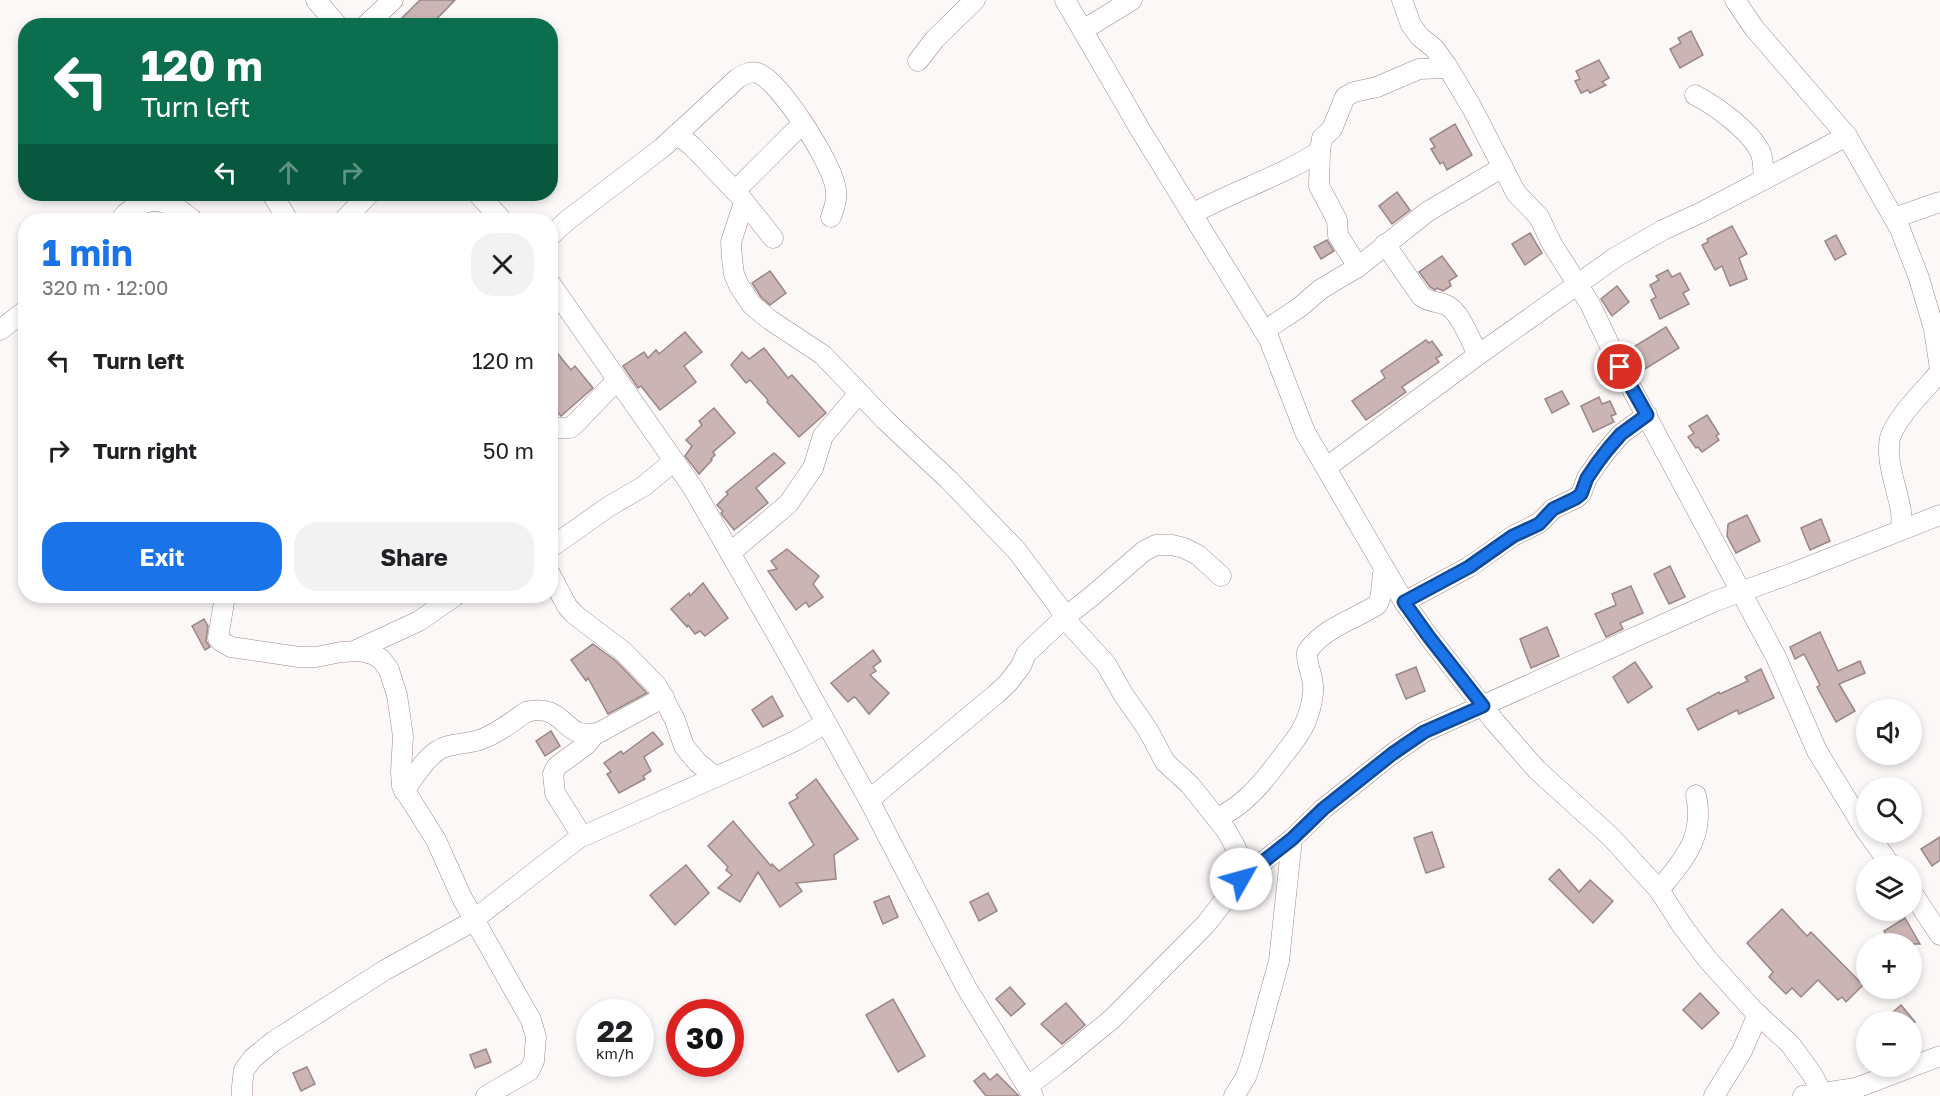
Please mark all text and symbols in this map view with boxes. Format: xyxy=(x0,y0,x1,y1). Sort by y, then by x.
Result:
text: 120 m xyxy=(141,40,263,90)
icon: left xyxy=(42,42,120,120)
text: Turn left xyxy=(141,91,250,123)
icon: left xyxy=(209,156,242,189)
icon: ahead xyxy=(272,156,305,189)
icon: right xyxy=(335,156,368,189)
text: 1 min xyxy=(42,231,133,274)
button: close xyxy=(471,233,534,296)
text: 320 m · 12:00 xyxy=(42,275,169,299)
pin xyxy=(1594,341,1645,392)
icon: left xyxy=(42,344,75,377)
text: Turn left xyxy=(93,347,184,374)
text: 120 m xyxy=(472,347,534,374)
icon: arrive xyxy=(1603,350,1636,383)
icon: right xyxy=(42,434,75,467)
text: Turn right xyxy=(93,437,197,464)
text: 50 m xyxy=(483,437,534,464)
button: Exit xyxy=(42,522,282,591)
button: Share xyxy=(294,522,534,591)
map controls xyxy=(1856,699,1922,1077)
button: sound xyxy=(1856,699,1922,765)
button: search xyxy=(1856,777,1922,843)
position arrow xyxy=(1209,847,1273,911)
button: layers xyxy=(1856,855,1922,921)
button: + xyxy=(1856,933,1922,999)
speed limit sign: 30 xyxy=(666,999,744,1077)
button: − xyxy=(1856,1011,1922,1077)
text: 22 xyxy=(597,1013,633,1049)
text: km/h xyxy=(596,1044,634,1062)

